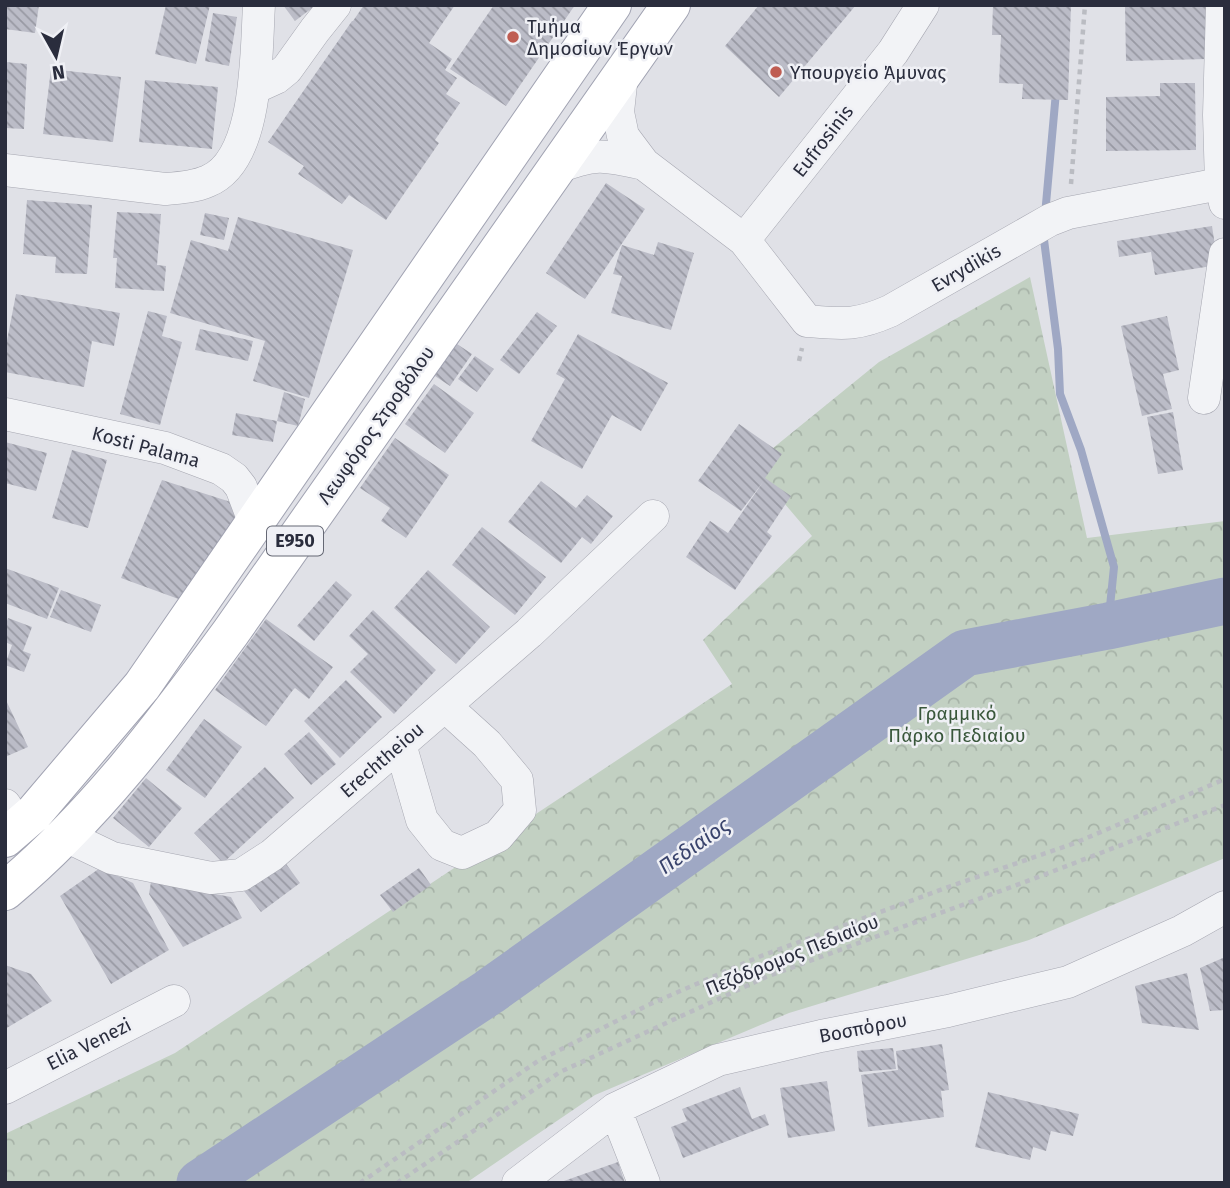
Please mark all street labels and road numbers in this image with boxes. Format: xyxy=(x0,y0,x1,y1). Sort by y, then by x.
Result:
street label: Eufrosinis xyxy=(788,100,858,181)
street label: Evrydikis xyxy=(927,239,1005,297)
street label: Λεωφόρος Στροβόλου xyxy=(313,342,439,508)
street label: Kosti Palama xyxy=(90,422,202,472)
road number: E950 xyxy=(267,526,323,556)
street label: Erechtheiou xyxy=(336,717,428,803)
street label: Πεζόδρομος Πεδιαίου xyxy=(702,910,882,1000)
street label: Βοσπόρου xyxy=(817,1008,909,1048)
street label: Elia Venezi xyxy=(43,1013,135,1075)

